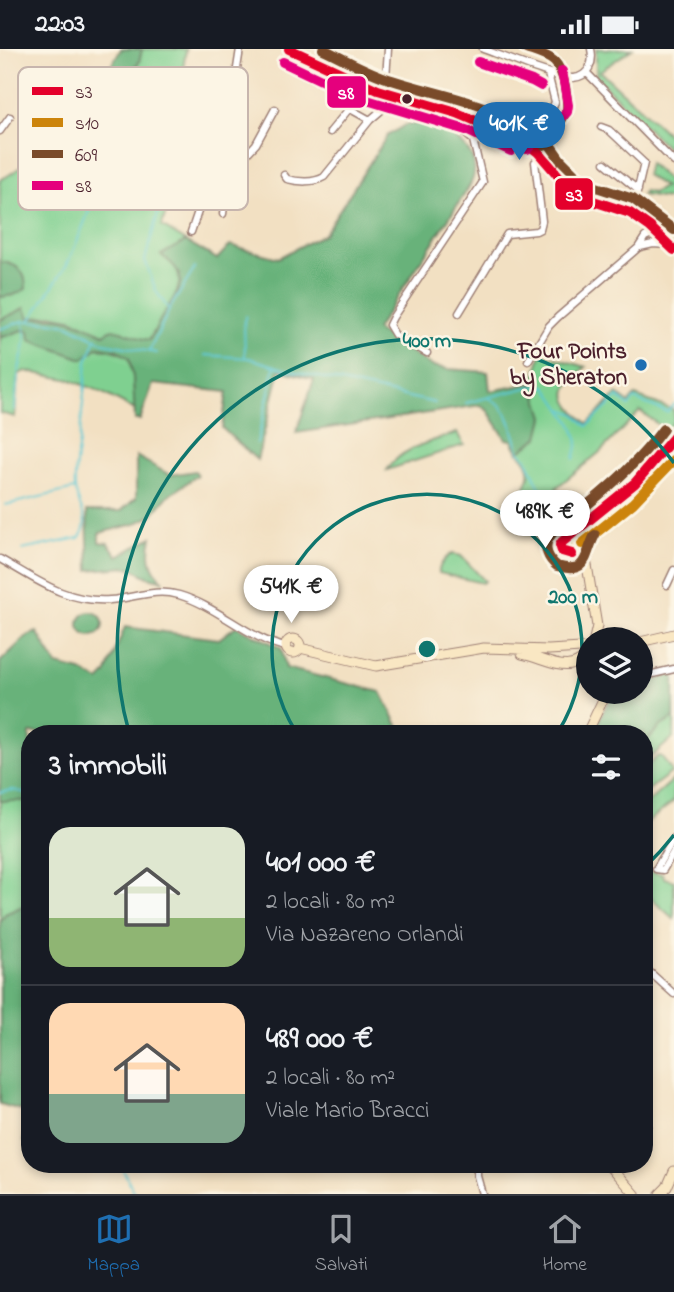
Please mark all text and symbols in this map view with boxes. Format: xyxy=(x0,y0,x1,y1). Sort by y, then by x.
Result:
text: 22:03 xyxy=(35,6,85,44)
legend xyxy=(18,67,248,210)
line badge: s8 xyxy=(326,75,367,109)
text: s3 xyxy=(75,80,93,107)
text: s8 xyxy=(338,81,354,108)
unlabelled marker xyxy=(400,92,414,106)
pin: 401K € xyxy=(462,103,576,162)
text: 401K € xyxy=(489,108,549,141)
text: s10 xyxy=(75,111,99,138)
text: 609 xyxy=(75,143,98,170)
text: s8 xyxy=(75,174,92,201)
line badge: s3 xyxy=(554,177,594,211)
text: s3 xyxy=(565,183,583,210)
text: 400 m xyxy=(403,327,451,357)
place label: Four Points by Sheraton xyxy=(510,336,627,397)
marker: Four Points by Sheraton xyxy=(633,357,649,373)
pin: 489K € xyxy=(488,491,602,550)
text: 489K € xyxy=(516,496,574,529)
pin: 541K € xyxy=(234,565,348,625)
text: 541K € xyxy=(260,571,322,604)
text: 200 m xyxy=(547,583,598,613)
map controls xyxy=(576,627,653,704)
button: layers xyxy=(576,627,653,704)
centre of rings xyxy=(415,637,439,661)
text: 3 immobili xyxy=(49,745,167,789)
icon: filters xyxy=(587,748,625,786)
text: 401 000 € xyxy=(266,842,376,886)
icon: home xyxy=(105,855,189,939)
text: 2 locali · 80 m² xyxy=(266,886,395,919)
text: Via Nazareno Orlandi xyxy=(266,919,464,952)
text: 489 000 € xyxy=(266,1018,373,1062)
icon: home xyxy=(105,1031,189,1115)
text: 2 locali · 80 m² xyxy=(266,1062,395,1095)
text: Viale Mario Bracci xyxy=(266,1095,429,1128)
tab: Mappa xyxy=(87,1210,140,1279)
tab: Salvati xyxy=(315,1210,368,1279)
tab: Home xyxy=(542,1210,587,1279)

